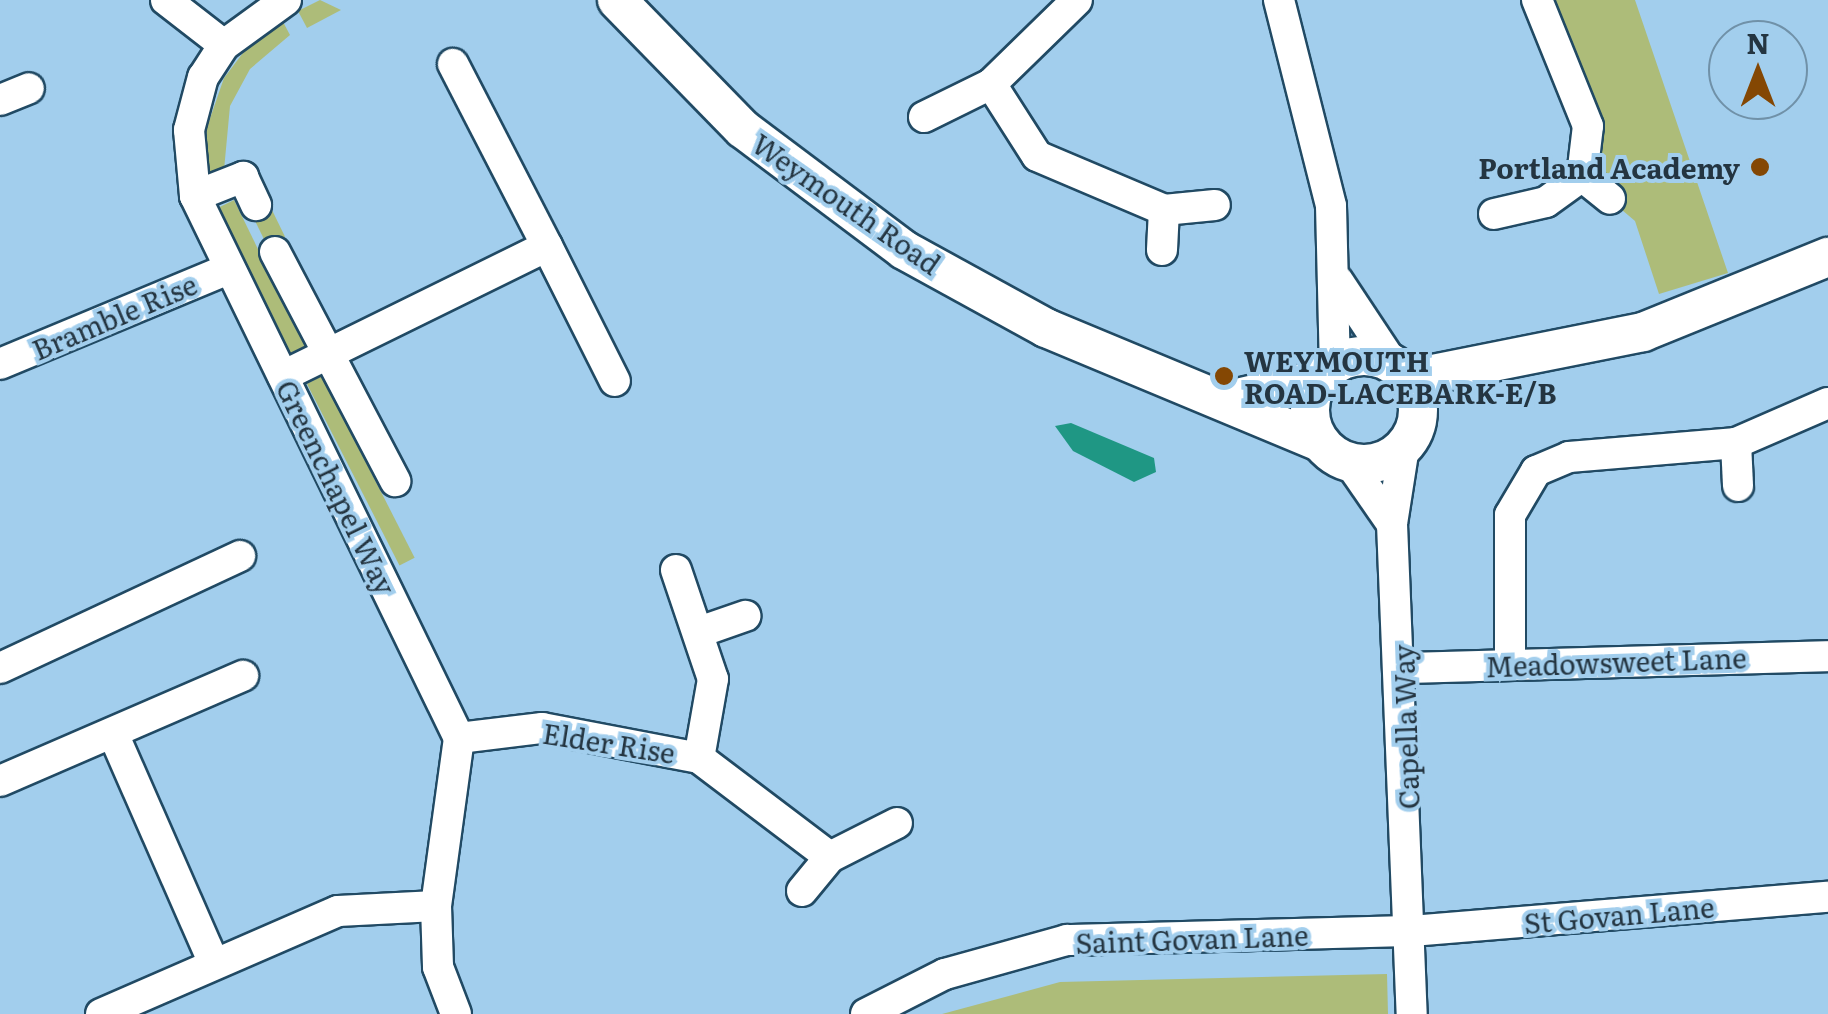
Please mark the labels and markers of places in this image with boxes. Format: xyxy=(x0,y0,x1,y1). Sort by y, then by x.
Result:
place label: Portland Academy xyxy=(1478,150,1740,184)
marker: Portland Academy xyxy=(1749,156,1771,178)
place label: WEYMOUTH ROAD-LACEBARK-E/B xyxy=(1244,343,1557,409)
marker: WEYMOUTH ROAD-LACEBARK-E/B xyxy=(1213,365,1235,387)

